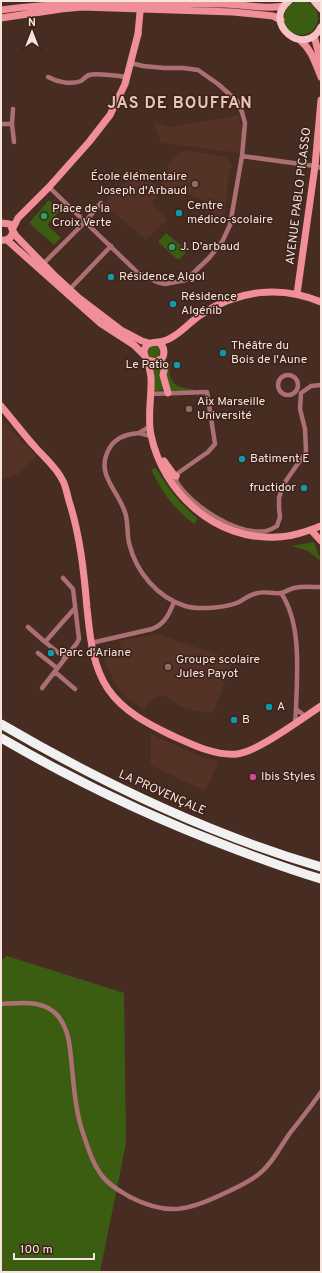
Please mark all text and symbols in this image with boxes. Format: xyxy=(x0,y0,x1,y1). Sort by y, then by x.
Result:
north arrow xyxy=(12,12,52,52)
text: N xyxy=(28,16,36,30)
district label: JAS DE BOUFFAN xyxy=(107,94,253,114)
street label: AVENUE PABLO PICASSO xyxy=(283,126,315,266)
place label: École élémentaire Joseph d'Arbaud xyxy=(91,169,187,199)
marker: École élémentaire Joseph d'Arbaud xyxy=(190,179,200,189)
place label: Centre médico-scolaire xyxy=(187,198,273,228)
place label: Place de la Croix Verte xyxy=(52,201,111,231)
marker: Centre médico-scolaire xyxy=(174,208,184,218)
marker: Place de la Croix Verte xyxy=(39,211,49,221)
place label: J. D’arbaud xyxy=(180,239,240,255)
marker: J. D’arbaud xyxy=(167,242,177,252)
place label: Résidence Algol xyxy=(119,269,205,285)
marker: Résidence Algol xyxy=(106,272,116,282)
place label: Résidence Algénib xyxy=(181,289,237,319)
marker: Résidence Algénib xyxy=(168,299,178,309)
place label: Théâtre du Bois de l'Aune xyxy=(231,338,307,368)
marker: Théâtre du Bois de l'Aune xyxy=(218,348,228,358)
place label: Le Patio xyxy=(126,357,169,373)
marker: Le Patio xyxy=(172,360,182,370)
place label: Aix Marseille Université xyxy=(197,394,265,424)
marker: Aix Marseille Université xyxy=(184,404,194,414)
place label: Batiment E xyxy=(250,451,310,467)
marker: Batiment E xyxy=(237,454,247,464)
place label: fructidor xyxy=(249,480,296,496)
marker: fructidor xyxy=(299,483,309,493)
place label: Parc d'Ariane xyxy=(59,645,131,661)
marker: Parc d'Ariane xyxy=(46,648,56,658)
place label: Groupe scolaire Jules Payot xyxy=(176,652,260,682)
marker: Groupe scolaire Jules Payot xyxy=(163,662,173,672)
place label: A xyxy=(277,699,285,715)
marker: A xyxy=(264,702,274,712)
place label: B xyxy=(242,712,250,728)
marker: B xyxy=(229,715,239,725)
street label: LA PROVENÇALE xyxy=(116,767,208,819)
place label: Ibis Styles xyxy=(261,769,315,785)
marker: Ibis Styles xyxy=(248,772,258,782)
scale bar xyxy=(14,1235,94,1261)
text: 100 m xyxy=(20,1242,53,1258)

